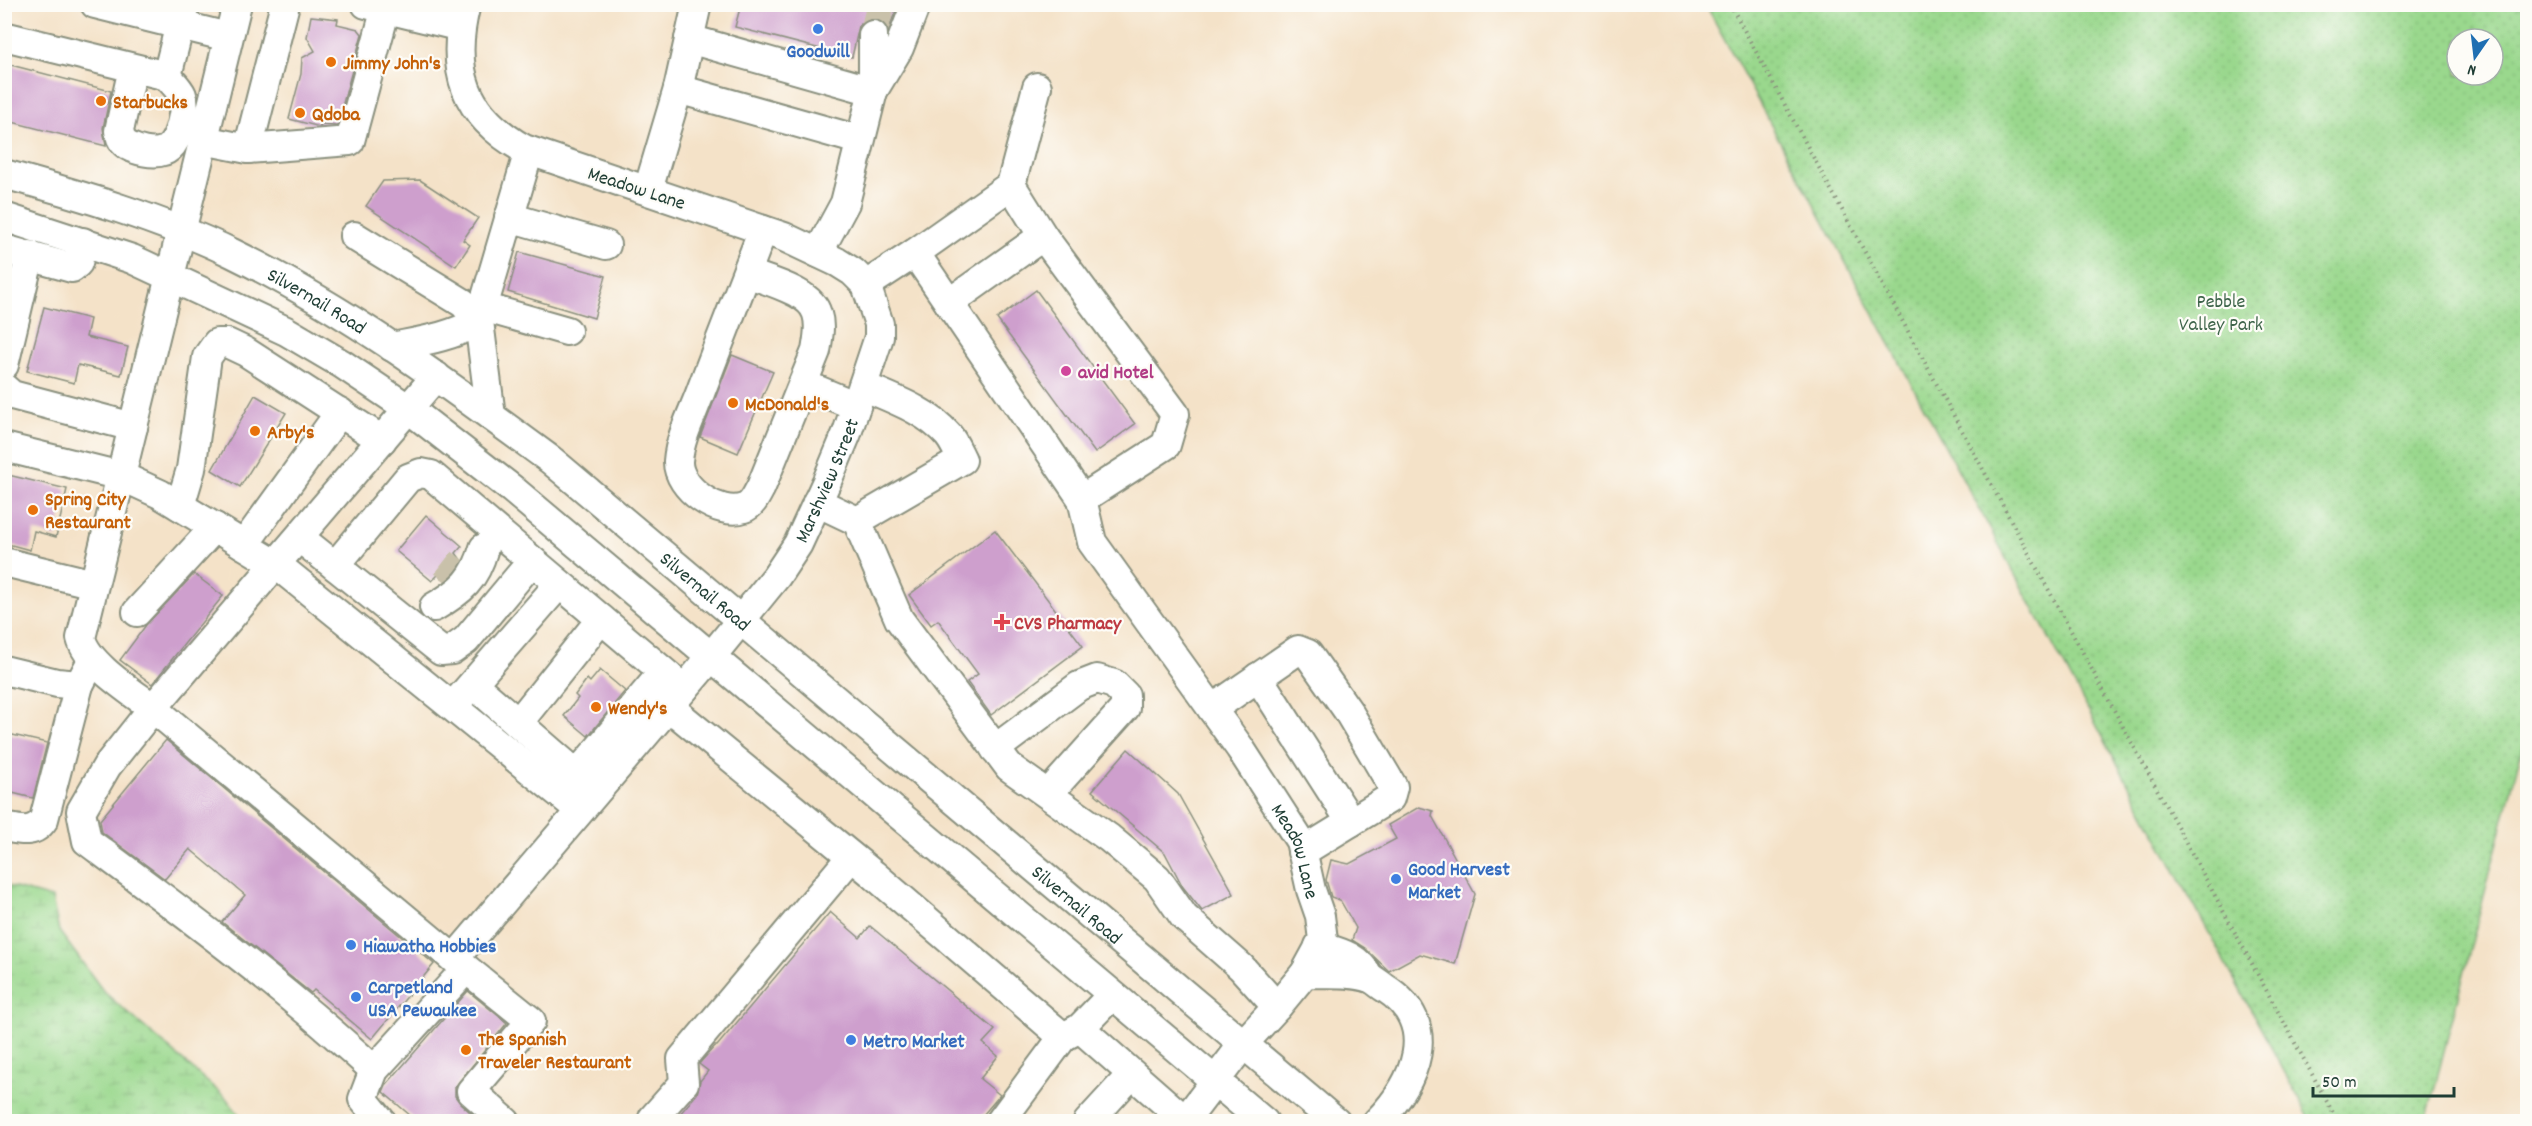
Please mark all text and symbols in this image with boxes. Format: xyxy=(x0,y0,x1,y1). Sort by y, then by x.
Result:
marker: Goodwill xyxy=(811,22,825,36)
north arrow xyxy=(2445,27,2505,87)
place label: Goodwill xyxy=(786,39,850,67)
place label: Jimmy John's xyxy=(343,51,441,79)
marker: Jimmy John's xyxy=(324,55,338,69)
text: N xyxy=(2465,57,2479,81)
place label: Starbucks xyxy=(113,90,188,118)
marker: Starbucks xyxy=(94,94,108,108)
place label: Qdoba xyxy=(312,102,361,130)
marker: Qdoba xyxy=(293,106,307,120)
street label: Meadow Lane xyxy=(584,161,689,219)
street label: Silvernail Road xyxy=(261,262,371,343)
park label: Pebble Valley Park xyxy=(2179,289,2263,340)
place label: avid Hotel xyxy=(1078,360,1154,388)
marker: avid Hotel xyxy=(1059,364,1073,378)
place label: McDonald's xyxy=(745,392,829,420)
marker: McDonald's xyxy=(726,396,740,410)
street label: Marshview Street xyxy=(789,415,868,548)
place label: Arby's xyxy=(267,420,314,448)
marker: Arby's xyxy=(248,424,262,438)
place label: Spring City Restaurant xyxy=(45,487,131,538)
marker: Spring City Restaurant xyxy=(26,503,40,517)
street label: Silvernail Road xyxy=(652,546,755,639)
place label: CVS Pharmacy xyxy=(1014,611,1122,639)
marker: CVS Pharmacy xyxy=(995,615,1009,629)
place label: Wendy's xyxy=(608,696,667,724)
marker: Wendy's xyxy=(589,700,603,714)
street label: Meadow Lane xyxy=(1262,799,1324,903)
place label: Good Harvest Market xyxy=(1408,857,1510,908)
street label: Silvernail Road xyxy=(1024,860,1127,953)
marker: Good Harvest Market xyxy=(1389,872,1403,886)
place label: Hiawatha Hobbies xyxy=(363,934,496,962)
marker: Hiawatha Hobbies xyxy=(344,938,358,952)
place label: Carpetland USA Pewaukee xyxy=(368,975,477,1026)
marker: Carpetland USA Pewaukee xyxy=(349,990,363,1004)
place label: The Spanish Traveler Restaurant xyxy=(478,1027,632,1078)
place label: Metro Market xyxy=(863,1029,965,1057)
marker: Metro Market xyxy=(844,1033,858,1047)
marker: The Spanish Traveler Restaurant xyxy=(459,1043,473,1057)
scale bar xyxy=(2313,1060,2454,1098)
text: 50 m xyxy=(2322,1071,2357,1096)

